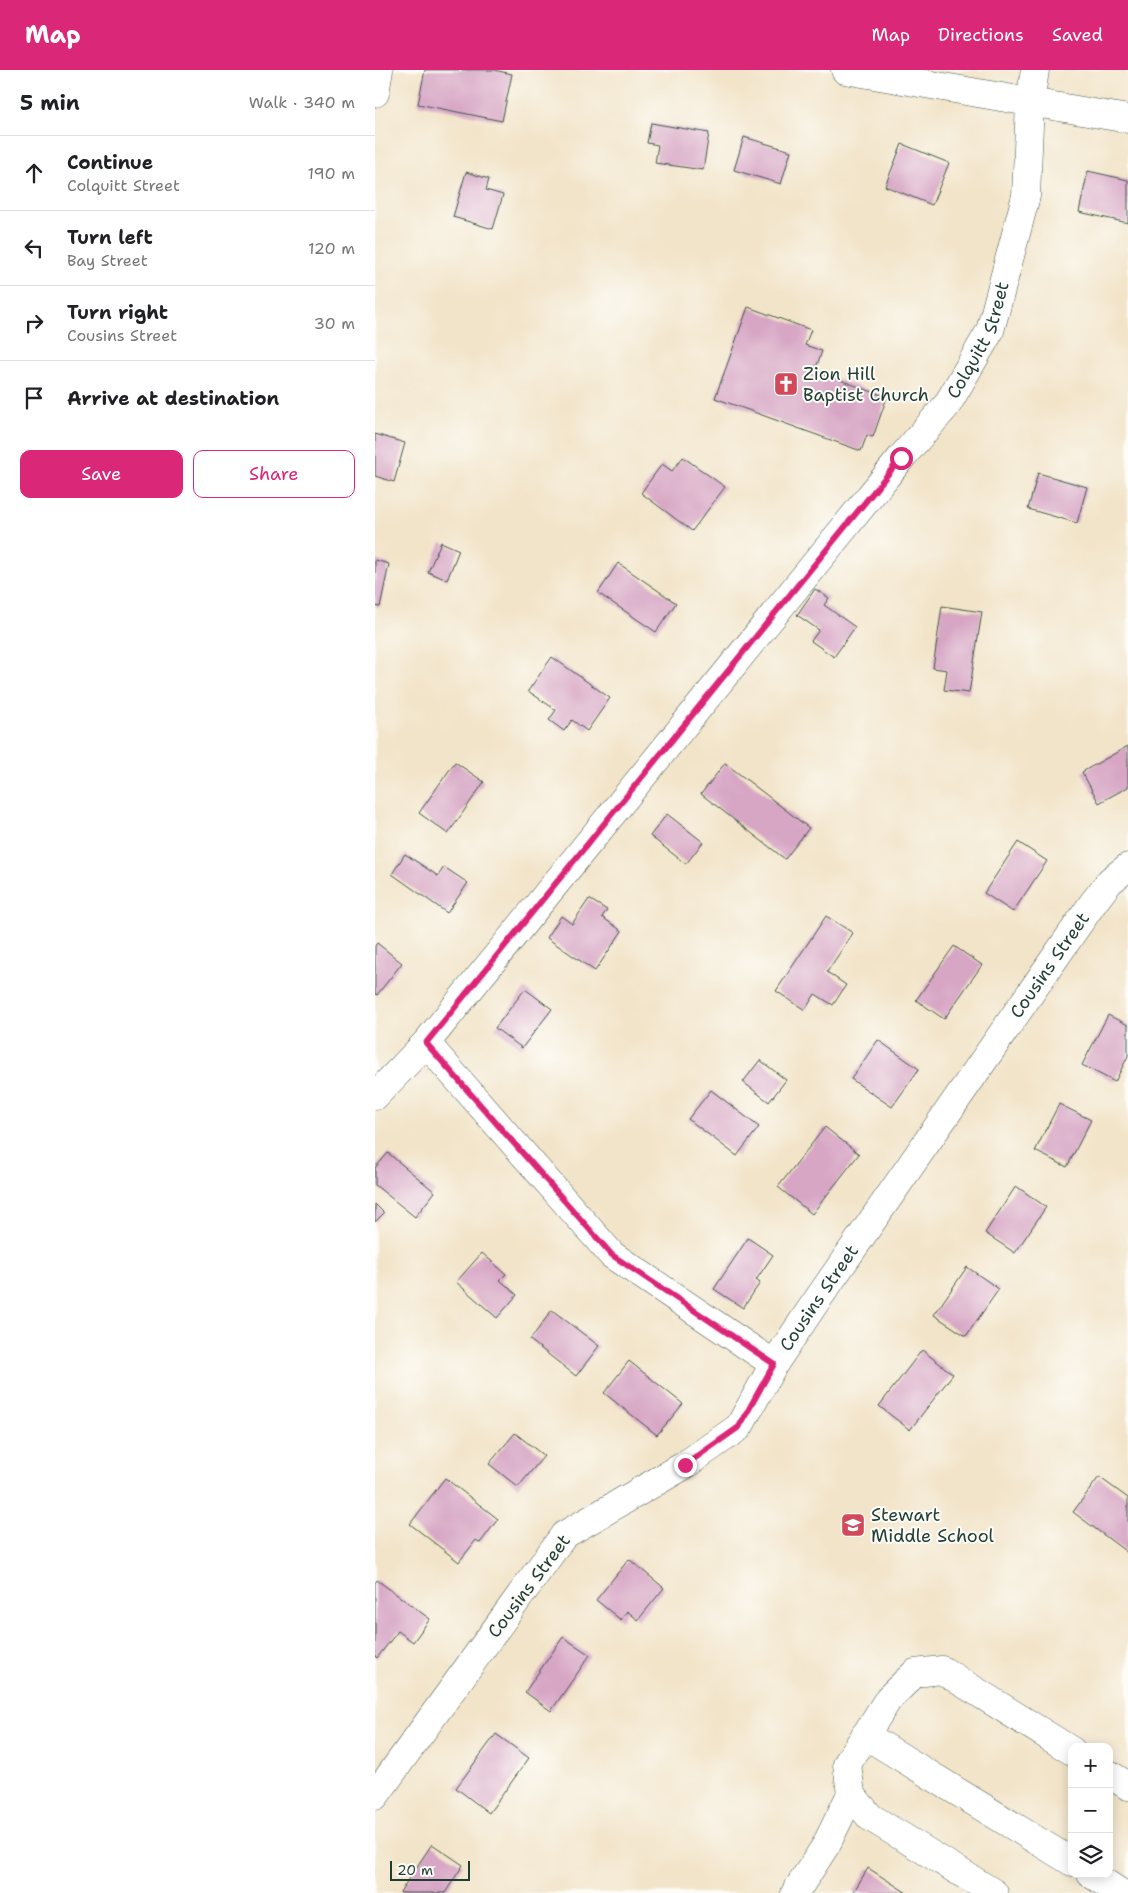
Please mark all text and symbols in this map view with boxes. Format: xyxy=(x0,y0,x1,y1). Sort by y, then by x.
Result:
text: Map xyxy=(25,19,81,51)
text: Map xyxy=(872,23,910,47)
text: Directions xyxy=(938,23,1024,47)
text: Saved xyxy=(1052,23,1103,47)
text: 5 min xyxy=(20,89,80,117)
text: Walk · 340 m xyxy=(249,92,355,113)
text: Continue xyxy=(67,150,153,175)
icon: ahead xyxy=(20,159,48,187)
text: 190 m xyxy=(308,163,355,184)
text: Colquitt Street xyxy=(67,175,180,196)
text: Turn left xyxy=(67,225,153,250)
icon: left xyxy=(20,234,48,262)
text: 120 m xyxy=(308,238,355,259)
text: Bay Street xyxy=(67,250,148,271)
street label: Colquitt Street xyxy=(941,279,1015,403)
text: Turn right xyxy=(67,300,168,325)
icon: right xyxy=(20,309,48,337)
text: 30 m xyxy=(314,313,355,334)
text: Cousins Street xyxy=(67,325,177,346)
place label: Zion Hill Baptist Church xyxy=(803,362,929,407)
church icon: Zion Hill Baptist Church xyxy=(773,371,799,397)
icon: arrive xyxy=(20,384,48,412)
text: Arrive at destination xyxy=(67,386,279,411)
route start xyxy=(890,447,913,470)
button: Save xyxy=(20,450,183,498)
button: Share xyxy=(193,450,355,498)
street label: Cousins Street xyxy=(1005,907,1095,1023)
street label: Cousins Street xyxy=(774,1240,864,1356)
route end xyxy=(674,1454,697,1477)
place label: Stewart Middle School xyxy=(871,1503,995,1548)
school or university icon: Stewart Middle School xyxy=(840,1512,866,1538)
street label: Cousins Street xyxy=(482,1529,576,1643)
map controls xyxy=(1068,1743,1113,1878)
button: + xyxy=(1068,1743,1113,1788)
button: − xyxy=(1068,1788,1113,1833)
button: layers xyxy=(1068,1833,1113,1878)
scale bar xyxy=(390,1858,470,1881)
text: 20 m xyxy=(397,1861,433,1879)

